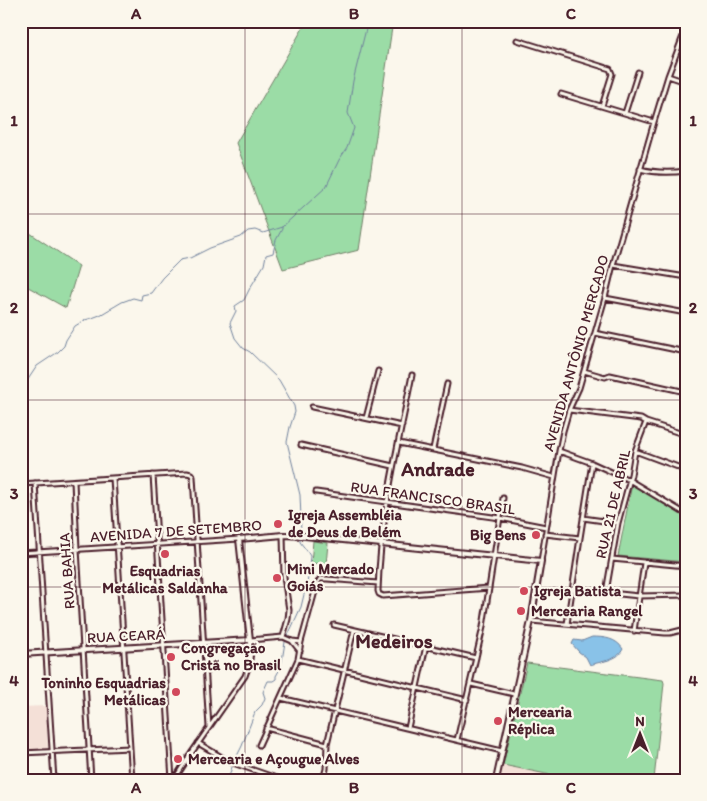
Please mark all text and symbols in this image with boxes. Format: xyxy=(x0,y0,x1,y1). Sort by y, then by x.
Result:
text: A xyxy=(130,4,142,23)
text: B xyxy=(349,4,360,23)
text: C xyxy=(566,4,577,23)
text: 1 xyxy=(10,111,18,130)
text: 1 xyxy=(689,111,697,130)
street label: AVENIDA ANTÔNIO MERCADO xyxy=(539,253,613,453)
text: 2 xyxy=(10,298,19,317)
text: 2 xyxy=(689,298,698,317)
street label: RUA 21 DE ABRIL xyxy=(592,447,634,560)
district label: Andrade xyxy=(400,457,475,481)
street label: RUA FRANCISCO BRASIL xyxy=(349,478,517,519)
text: 3 xyxy=(10,484,19,503)
text: 3 xyxy=(689,484,698,503)
place label: Igreja Assembléia de Deus de Belém xyxy=(288,506,402,541)
street label: AVENIDA 7 DE SETEMBRO xyxy=(89,516,263,546)
marker: Igreja Assembléia de Deus de Belém xyxy=(272,518,284,530)
place label: Big Bens xyxy=(470,526,526,545)
marker: Big Bens xyxy=(530,529,542,541)
street label: RUA BAHIA xyxy=(55,532,79,610)
marker: Esquadrias Metálicas Saldanha xyxy=(159,548,171,560)
place label: Mini Mercado Goiás xyxy=(287,560,374,595)
place label: Esquadrias Metálicas Saldanha xyxy=(102,562,228,597)
marker: Mini Mercado Goiás xyxy=(271,572,283,584)
place label: Igreja Batista xyxy=(534,582,622,601)
marker: Igreja Batista xyxy=(518,585,530,597)
place label: Mercearia Rangel xyxy=(531,602,643,621)
marker: Mercearia Rangel xyxy=(515,605,527,617)
street label: RUA CEARÁ xyxy=(86,625,166,647)
district label: Medeiros xyxy=(355,629,433,653)
place label: Congregação Cristã no Brasil xyxy=(181,639,282,674)
marker: Congregação Cristã no Brasil xyxy=(165,651,177,663)
text: 4 xyxy=(9,671,19,690)
text: 4 xyxy=(688,671,698,690)
place label: Toninho Esquadrias Metálicas xyxy=(40,674,166,709)
marker: Toninho Esquadrias Metálicas xyxy=(170,686,182,698)
place label: Mercearia Réplica xyxy=(508,703,572,739)
north arrow xyxy=(614,708,664,758)
text: N xyxy=(635,713,645,730)
marker: Mercearia Réplica xyxy=(492,715,504,727)
place label: Mercearia e Açougue Alves xyxy=(188,750,360,769)
marker: Mercearia e Açougue Alves xyxy=(172,753,184,765)
text: A xyxy=(130,778,142,797)
text: B xyxy=(349,778,360,797)
text: C xyxy=(566,778,577,797)

